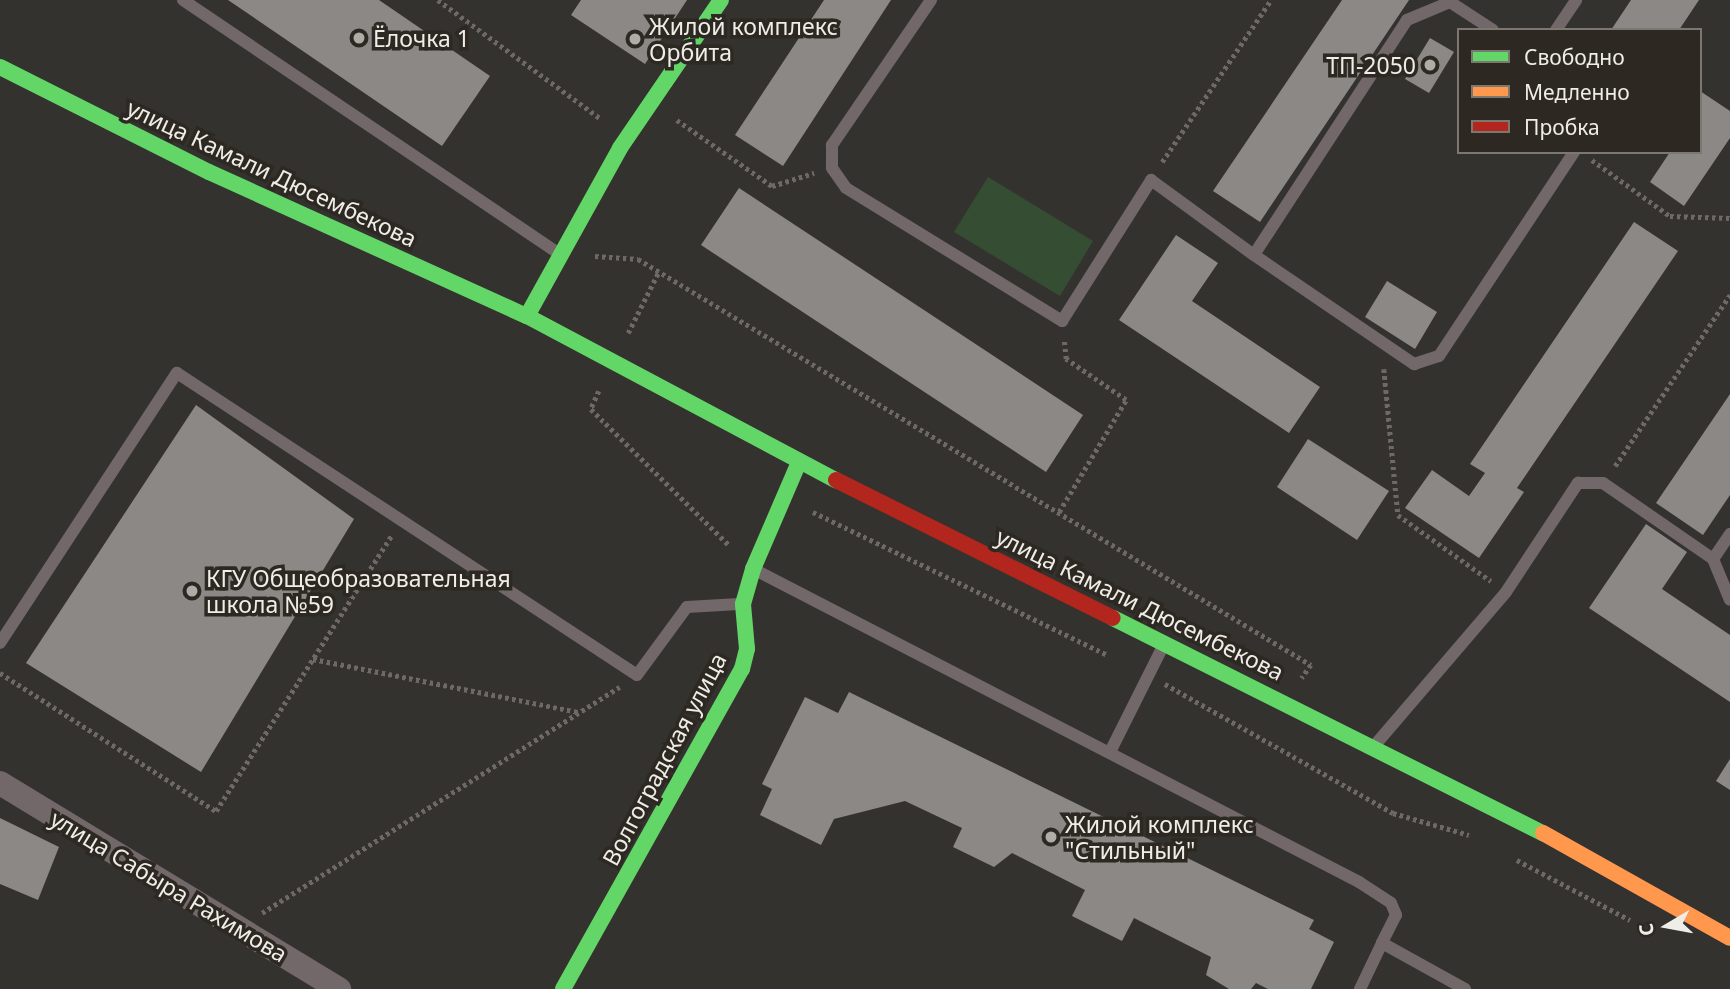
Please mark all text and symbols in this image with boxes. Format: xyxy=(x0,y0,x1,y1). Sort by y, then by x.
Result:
place label: Жилой комплекс Орбита xyxy=(649,12,838,66)
place label: Ёлочка 1 xyxy=(373,24,470,52)
legend xyxy=(1457,28,1702,154)
marker: Ёлочка 1 xyxy=(351,30,367,46)
marker: Жилой комплекс Орбита xyxy=(627,31,643,47)
text: Свободно xyxy=(1524,43,1625,71)
place label: ТП-2050 xyxy=(1326,51,1416,79)
marker: ТП-2050 xyxy=(1422,57,1438,73)
text: Медленно xyxy=(1524,78,1630,106)
street label: улица Камали Дюсембекова xyxy=(123,94,421,252)
text: Пробка xyxy=(1524,113,1600,141)
street label: улица Камали Дюсембекова xyxy=(992,522,1288,686)
place label: КГУ Общеобразовательная школа №59 xyxy=(206,564,511,618)
marker: КГУ Общеобразовательная школа №59 xyxy=(184,583,200,599)
street label: Волгоградская улица xyxy=(596,648,732,870)
street label: улица Сабыра Рахимова xyxy=(46,804,292,968)
place label: Жилой комплекс "Стильный" xyxy=(1065,810,1254,864)
marker: Жилой комплекс "Стильный" xyxy=(1043,829,1059,845)
north arrow xyxy=(1632,891,1702,961)
text: С xyxy=(1632,921,1660,938)

